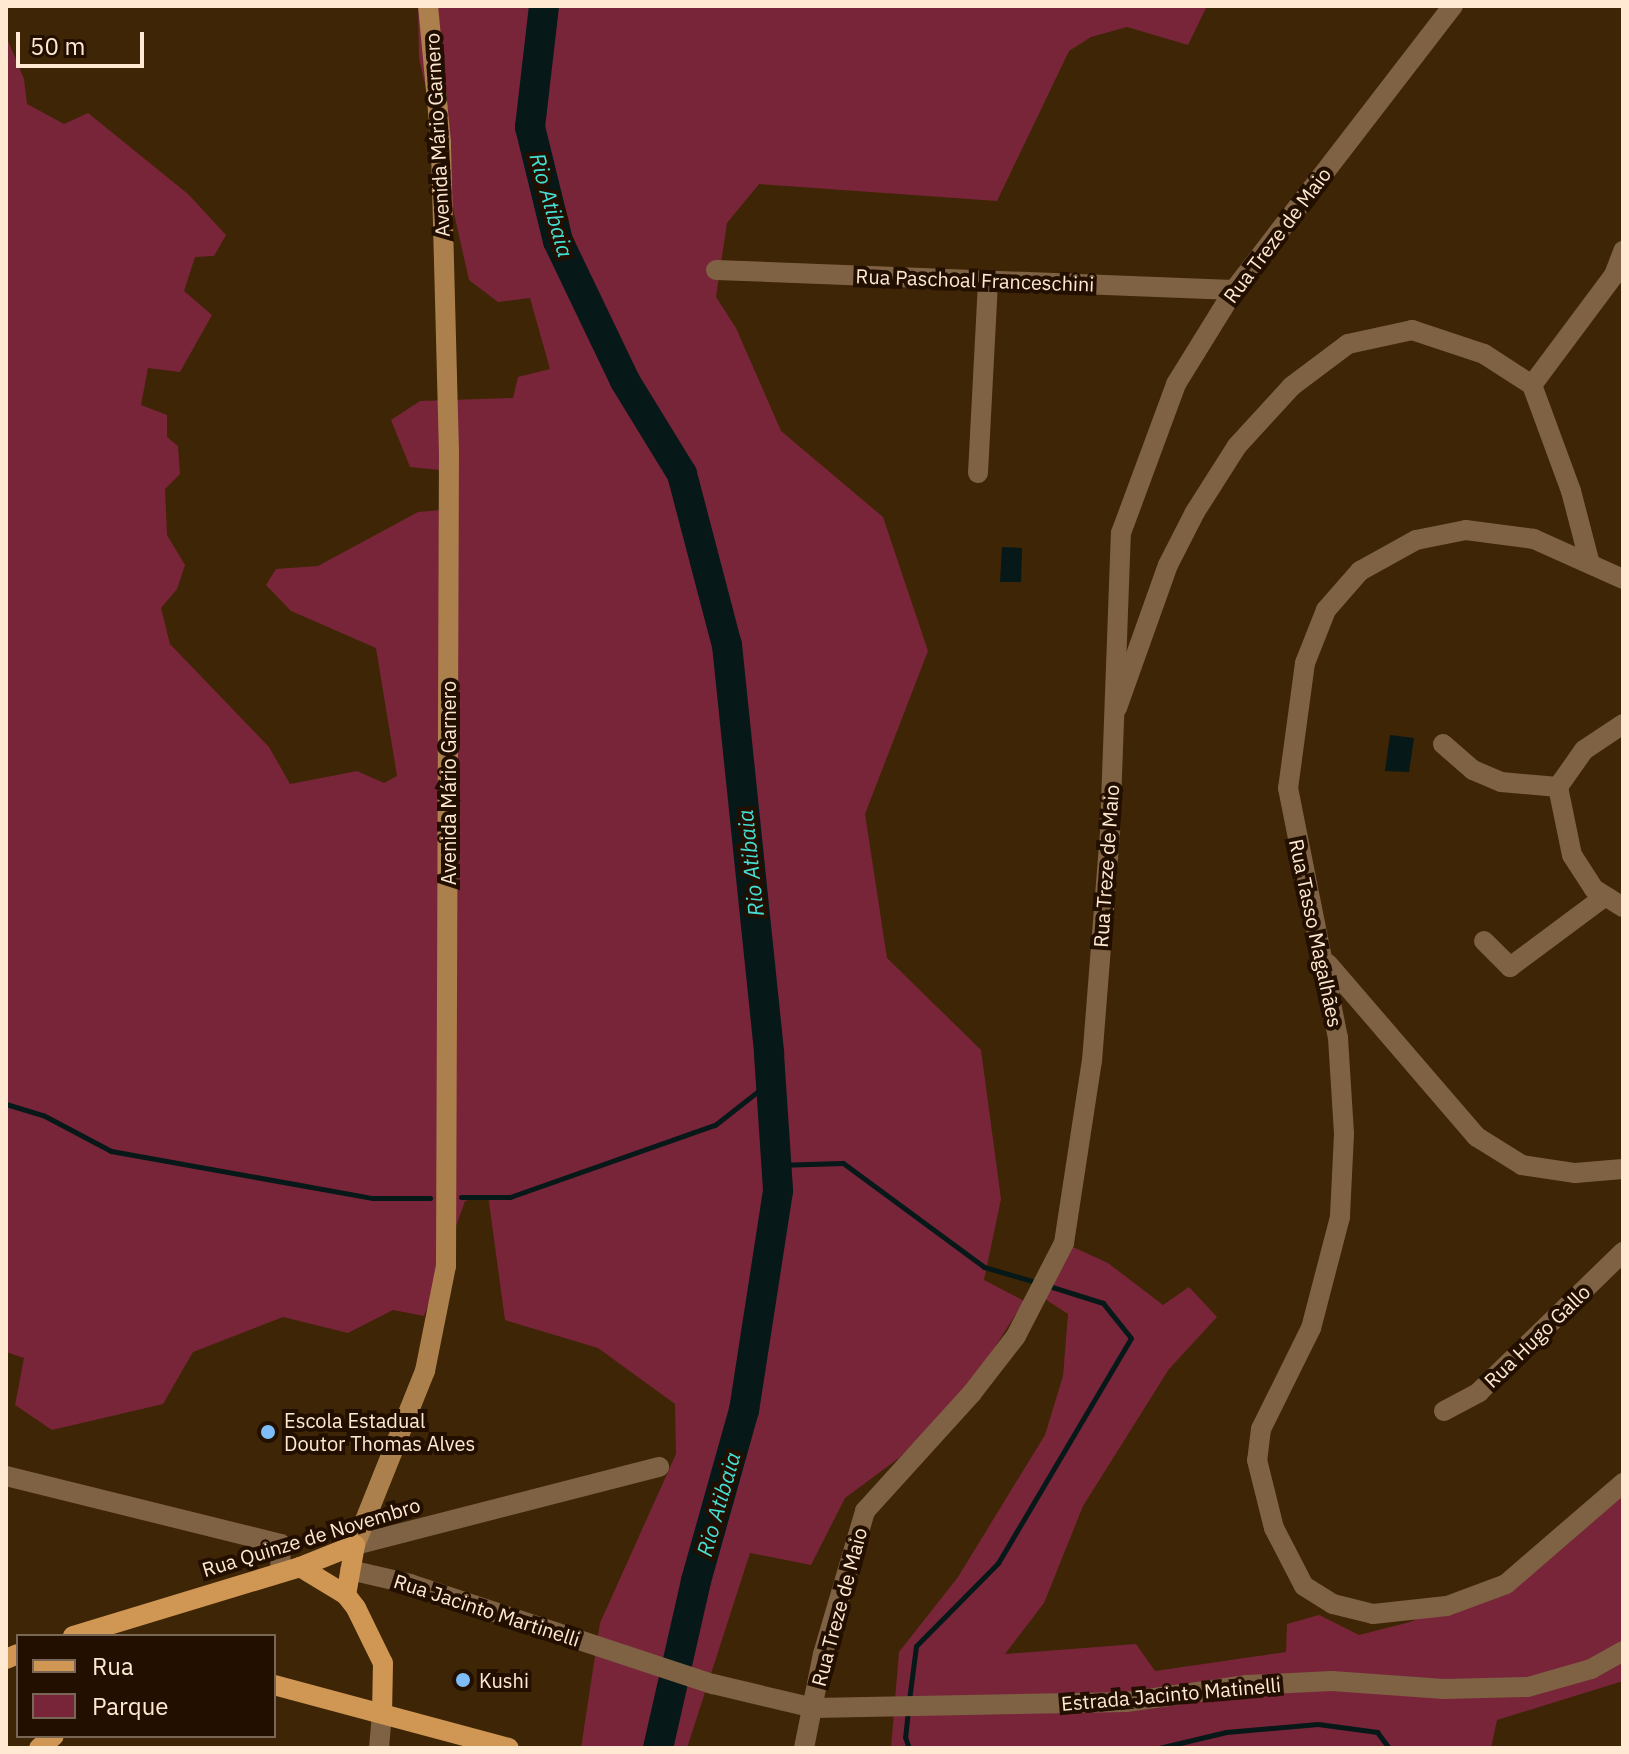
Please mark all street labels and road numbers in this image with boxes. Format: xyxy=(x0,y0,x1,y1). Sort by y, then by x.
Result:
street label: Avenida Mário Garnero xyxy=(420,32,454,238)
street label: Rua Treze de Maio xyxy=(1218,163,1336,307)
street label: Rua Paschoal Franceschini xyxy=(855,264,1095,296)
street label: Avenida Mário Garnero xyxy=(436,681,460,885)
street label: Rua Treze de Maio xyxy=(1088,784,1124,948)
street label: Rua Tasso Magalhães xyxy=(1284,837,1348,1029)
street label: Rua Hugo Gallo xyxy=(1479,1279,1595,1393)
street label: Rua Quinze de Novembro xyxy=(199,1492,423,1582)
street label: Rua Treze de Maio xyxy=(806,1525,872,1689)
street label: Rua Jacinto Martinelli xyxy=(391,1569,583,1651)
street label: Estrada Jacinto Matinelli xyxy=(1060,1672,1282,1716)

